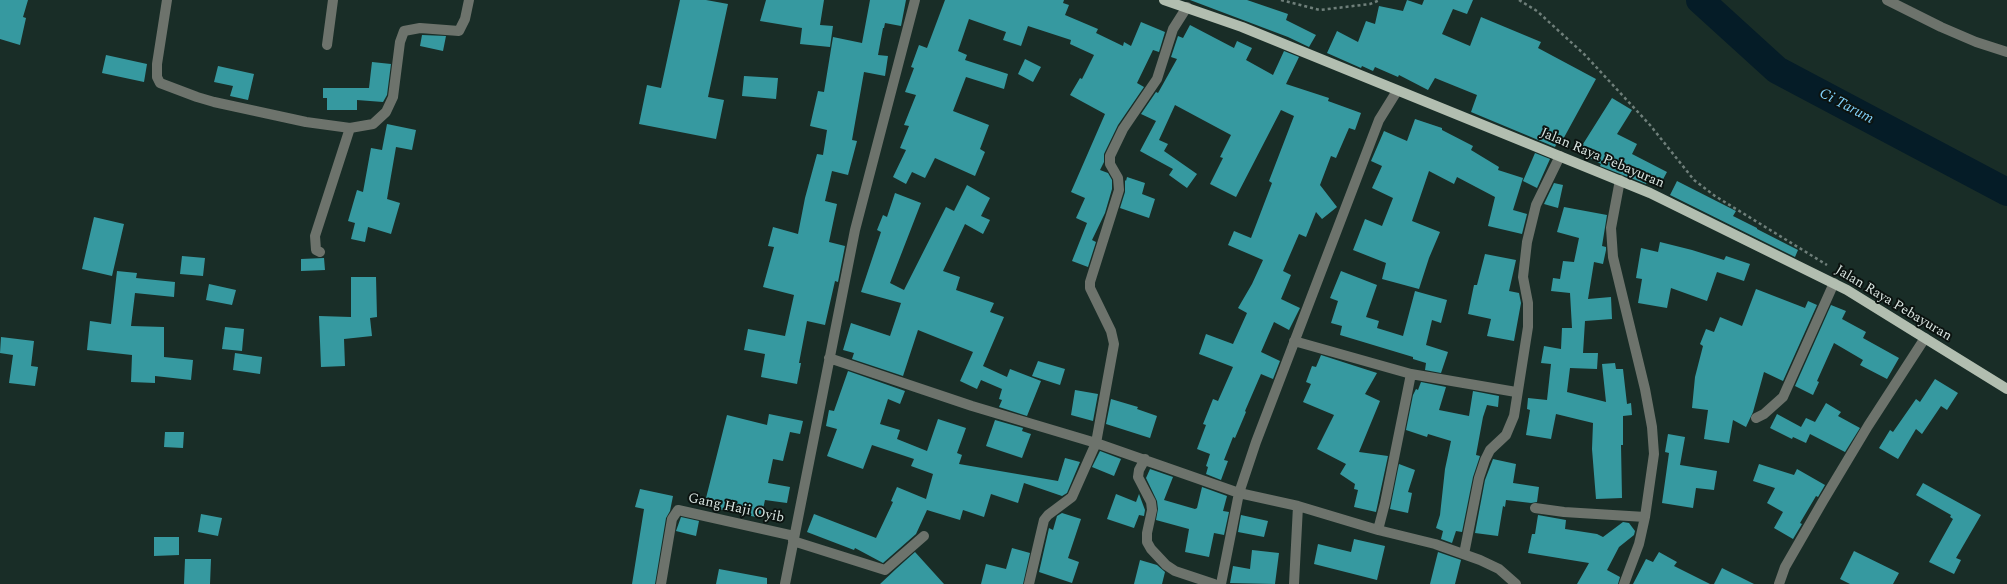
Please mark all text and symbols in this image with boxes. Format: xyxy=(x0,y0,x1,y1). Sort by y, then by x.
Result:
water label: Ci Tarum xyxy=(1816,85,1876,129)
street label: Jalan Raya Pebayuran xyxy=(1537,125,1667,193)
street label: Jalan Raya Pebayuran xyxy=(1832,263,1954,345)
street label: Gang Haji Oyib xyxy=(686,491,786,527)

